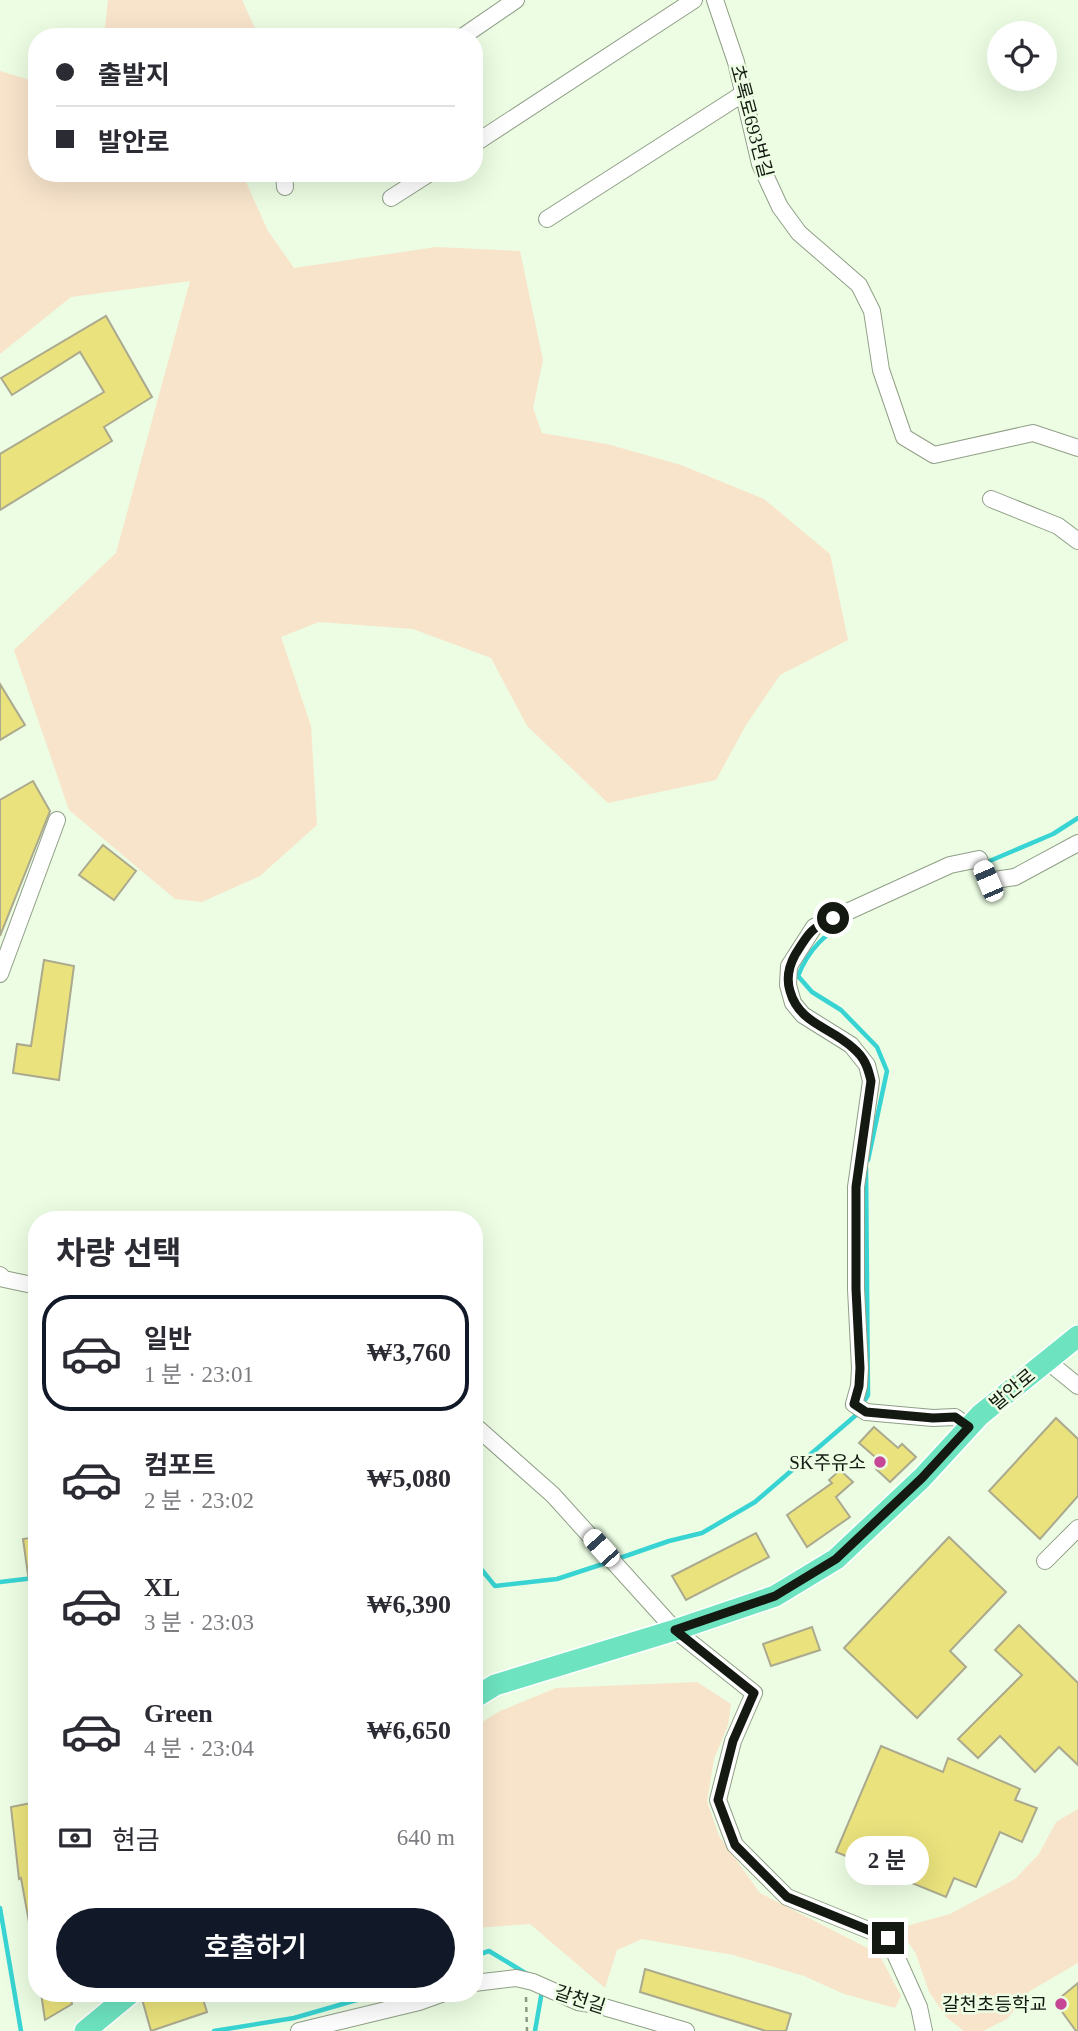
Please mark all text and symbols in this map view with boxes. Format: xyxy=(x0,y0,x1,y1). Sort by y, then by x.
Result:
map controls xyxy=(987,21,1057,91)
button: locate xyxy=(987,21,1057,91)
text: 출발지 xyxy=(98,61,170,90)
street label: 초록로693번길 xyxy=(726,62,777,180)
text: 발안로 xyxy=(98,128,170,157)
car xyxy=(971,858,1006,904)
route start xyxy=(817,902,849,934)
text: 차량 선택 xyxy=(56,1235,182,1271)
icon: car xyxy=(60,1322,123,1385)
text: 일반 xyxy=(144,1325,192,1354)
text: ₩3,760 xyxy=(367,1338,451,1367)
text: 1 분 · 23:01 xyxy=(144,1362,254,1387)
street label: 발안로 xyxy=(985,1364,1039,1414)
icon: car xyxy=(60,1448,123,1511)
text: 컴포트 xyxy=(144,1451,216,1480)
place label: SK주유소 xyxy=(789,1452,866,1473)
marker: SK주유소 xyxy=(872,1454,888,1470)
text: ₩5,080 xyxy=(367,1464,451,1493)
text: 2 분 · 23:02 xyxy=(144,1488,254,1513)
car xyxy=(580,1525,623,1571)
text: XL xyxy=(144,1573,180,1602)
icon: car xyxy=(60,1574,123,1637)
text: ₩6,390 xyxy=(367,1590,451,1619)
text: 3 분 · 23:03 xyxy=(144,1610,254,1635)
text: Green xyxy=(144,1699,213,1728)
icon: car xyxy=(60,1700,123,1763)
text: ₩6,650 xyxy=(367,1716,451,1745)
text: 4 분 · 23:04 xyxy=(144,1736,254,1761)
icon: cash xyxy=(56,1819,94,1857)
text: 640 m xyxy=(397,1825,455,1850)
text: 현금 xyxy=(112,1826,160,1855)
callout: 2 분 xyxy=(846,1836,930,1885)
text: 2 분 xyxy=(868,1848,906,1873)
button: 호출하기 xyxy=(56,1908,455,1988)
route end xyxy=(872,1922,904,1954)
street label: 갈천길 xyxy=(552,1981,608,2018)
place label: 갈천초등학교 xyxy=(942,1994,1047,2015)
marker: 갈천초등학교 xyxy=(1053,1996,1069,2012)

